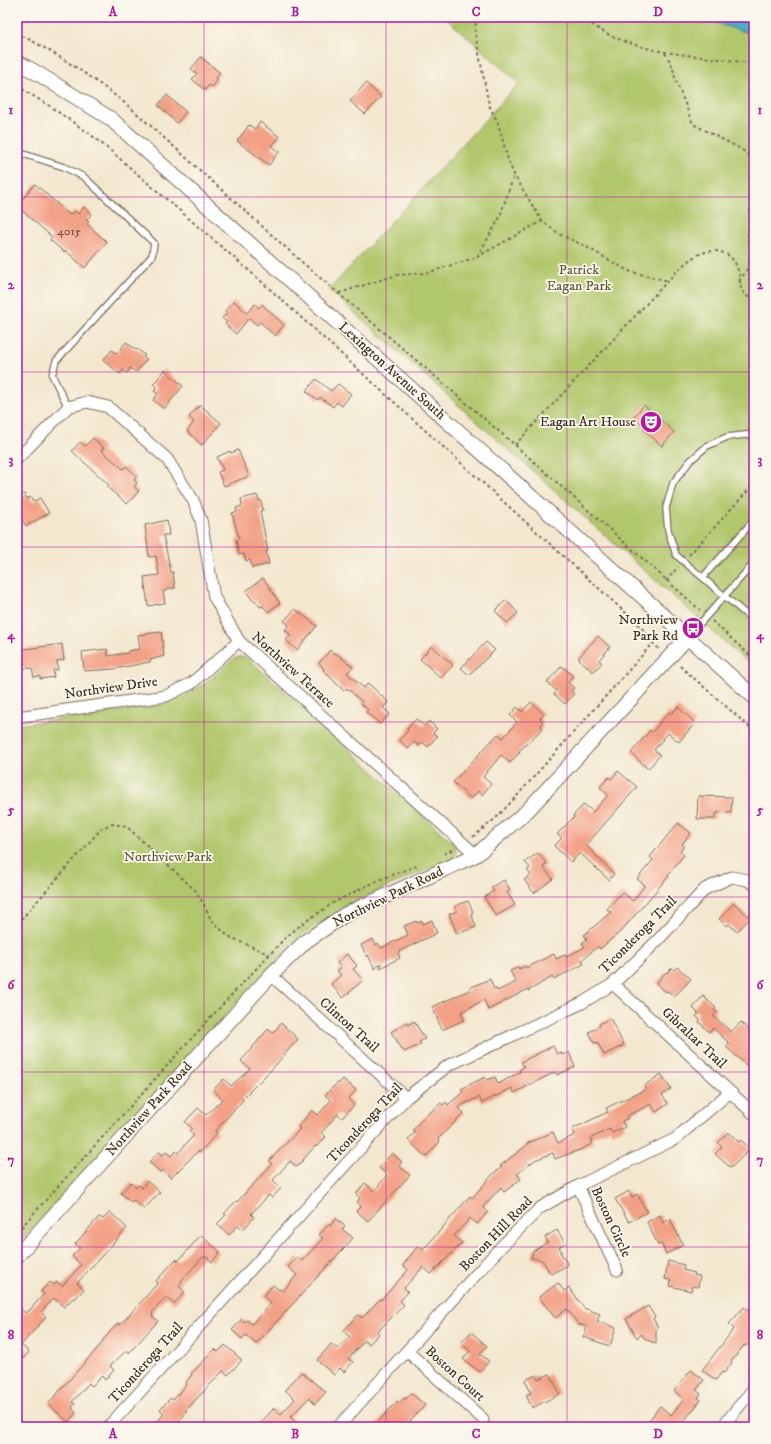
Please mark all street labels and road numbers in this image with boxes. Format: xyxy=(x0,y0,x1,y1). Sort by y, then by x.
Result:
street label: Lexington Avenue South xyxy=(335,318,450,424)
street label: Northview Terrace xyxy=(248,628,338,712)
street label: Northview Drive xyxy=(63,673,159,703)
street label: Northview Park Road xyxy=(330,862,446,932)
street label: Ticonderoga Trail xyxy=(595,892,681,978)
street label: Clinton Trail xyxy=(315,994,383,1057)
street label: Gibraltar Trail xyxy=(658,1003,731,1073)
street label: Northview Park Road xyxy=(102,1058,196,1160)
street label: Ticonderoga Trail xyxy=(323,1079,407,1167)
street label: Boston Circle xyxy=(587,1184,635,1260)
street label: Boston Hill Road xyxy=(456,1193,536,1275)
street label: Ticonderoga Trail xyxy=(105,1318,188,1407)
street label: Boston Court xyxy=(421,1342,489,1406)

